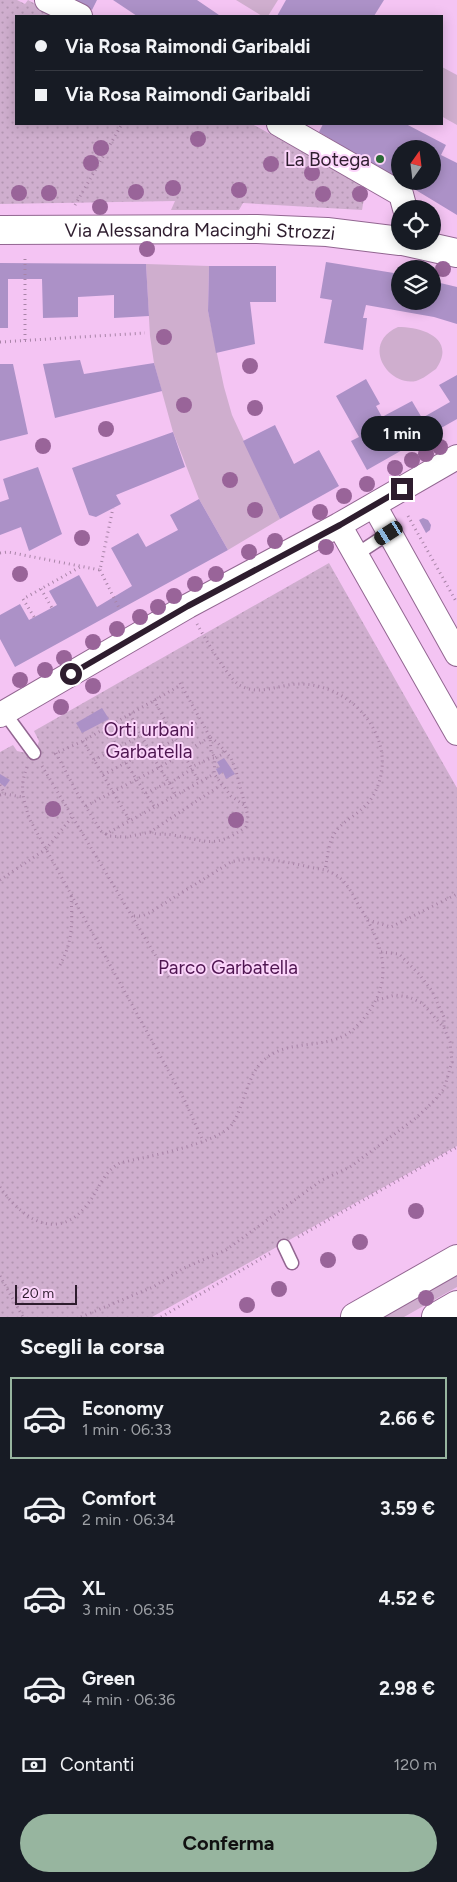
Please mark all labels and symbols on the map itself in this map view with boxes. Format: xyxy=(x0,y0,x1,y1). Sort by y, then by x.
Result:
north arrow xyxy=(391,140,441,190)
place label: La Botega xyxy=(285,148,370,171)
marker: La Botega xyxy=(374,153,386,165)
street label: Via Alessandra Macinghi Strozzi xyxy=(65,217,337,244)
callout: 1 min xyxy=(361,416,443,452)
route end xyxy=(391,478,413,500)
car xyxy=(372,519,405,547)
route start xyxy=(60,663,82,685)
park label: Orti urbani Garbatella xyxy=(104,718,194,763)
park label: Parco Garbatella xyxy=(158,956,298,979)
scale bar xyxy=(15,1282,78,1305)

